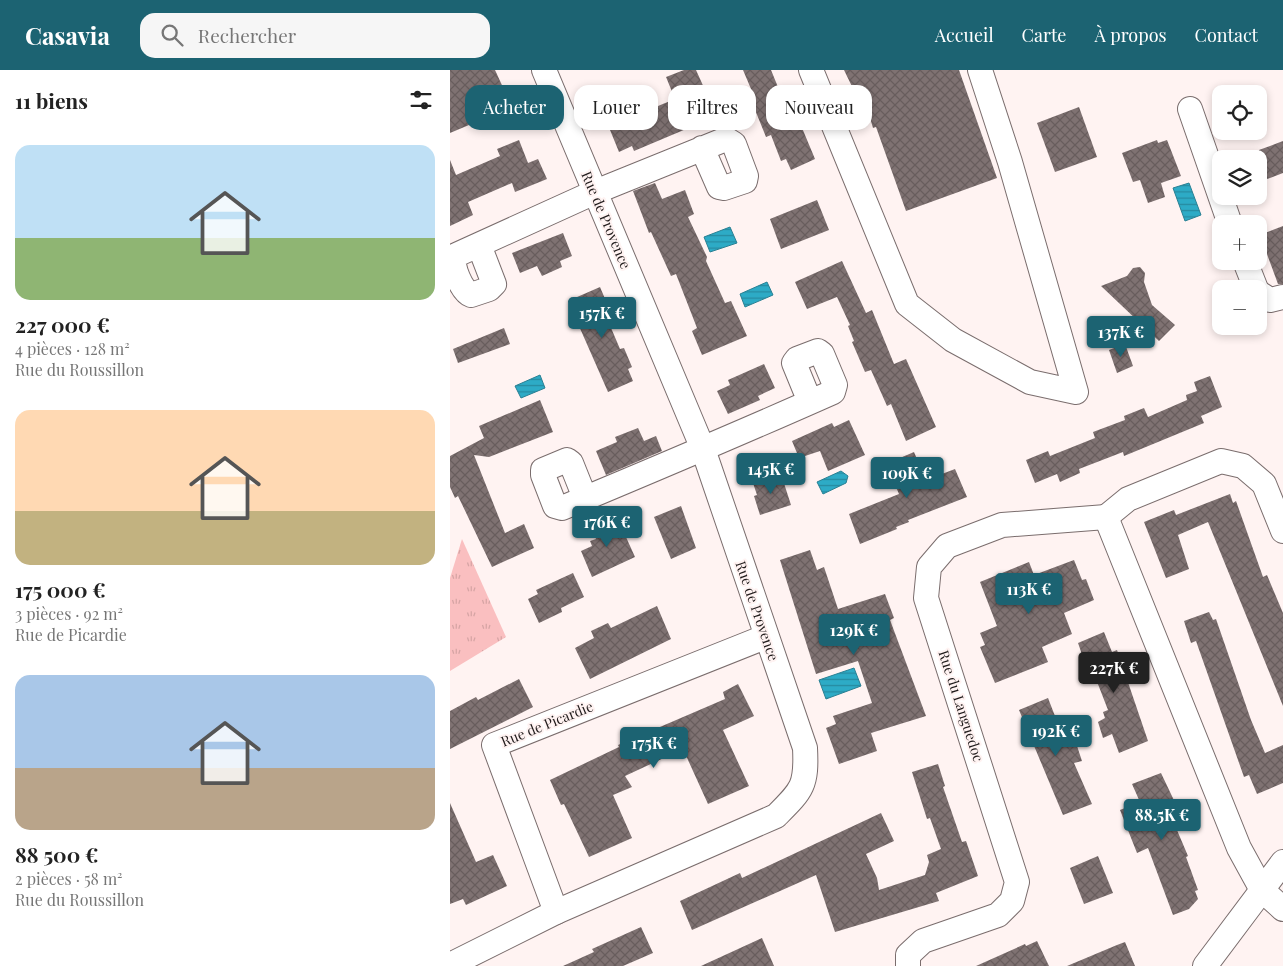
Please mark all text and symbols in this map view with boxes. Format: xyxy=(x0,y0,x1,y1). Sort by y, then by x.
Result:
search box xyxy=(140,13,490,58)
text: Casavia xyxy=(25,19,110,51)
icon: search xyxy=(158,21,186,49)
text: Rechercher xyxy=(198,22,296,48)
text: Accueil xyxy=(935,23,994,47)
text: Carte xyxy=(1022,23,1066,47)
text: À propos xyxy=(1094,23,1167,47)
text: Contact xyxy=(1195,23,1258,47)
chip: Acheter xyxy=(465,85,564,130)
chip: Louer xyxy=(574,85,658,130)
chip: Filtres xyxy=(668,85,756,130)
chip: Nouveau xyxy=(766,85,872,130)
map controls xyxy=(1212,85,1267,335)
button: locate xyxy=(1212,85,1267,140)
text: 11 biens xyxy=(15,86,88,114)
icon: filters xyxy=(407,86,435,114)
button: layers xyxy=(1212,150,1267,205)
street label: Rue de Provence xyxy=(577,168,636,271)
icon: home xyxy=(180,178,270,268)
button: + xyxy=(1212,215,1267,270)
button: − xyxy=(1212,280,1267,335)
pin: 157K € xyxy=(561,296,643,339)
text: 157K € xyxy=(579,302,625,323)
text: 227 000 € xyxy=(15,310,110,338)
pin: 137K € xyxy=(1080,316,1162,358)
text: 137K € xyxy=(1098,321,1144,342)
text: 4 pièces · 128 m² xyxy=(15,338,130,359)
text: Rue du Roussillon xyxy=(15,359,144,380)
icon: home xyxy=(180,443,270,533)
pin: 145K € xyxy=(730,452,812,495)
pin: 109K € xyxy=(866,456,948,499)
text: 145K € xyxy=(747,458,795,479)
text: 109K € xyxy=(882,462,932,483)
pin: 176K € xyxy=(566,506,648,548)
text: 176K € xyxy=(583,511,631,532)
street label: Rue de Provence xyxy=(732,558,783,663)
pin: 113K € xyxy=(988,572,1070,615)
text: 175 000 € xyxy=(15,575,106,603)
text: 113K € xyxy=(1006,578,1052,599)
text: 3 pièces · 92 m² xyxy=(15,603,123,624)
pin: 129K € xyxy=(813,614,895,656)
text: 129K € xyxy=(830,619,878,640)
text: Rue de Picardie xyxy=(15,624,127,645)
street label: Rue du Languedoc xyxy=(934,648,989,764)
pin: 227K € xyxy=(1073,652,1155,694)
text: 227K € xyxy=(1089,657,1139,678)
street label: Rue de Picardie xyxy=(498,696,596,751)
icon: home xyxy=(180,708,270,798)
pin: 192K € xyxy=(1015,714,1097,757)
text: 192K € xyxy=(1032,720,1080,741)
pin: 175K € xyxy=(613,726,695,769)
text: 175K € xyxy=(631,732,677,753)
pin: 88.5K € xyxy=(1116,798,1208,841)
text: 88.5K € xyxy=(1135,804,1189,825)
text: 88 500 € xyxy=(15,840,99,868)
text: 2 pièces · 58 m² xyxy=(15,868,123,889)
text: Rue du Roussillon xyxy=(15,889,144,910)

